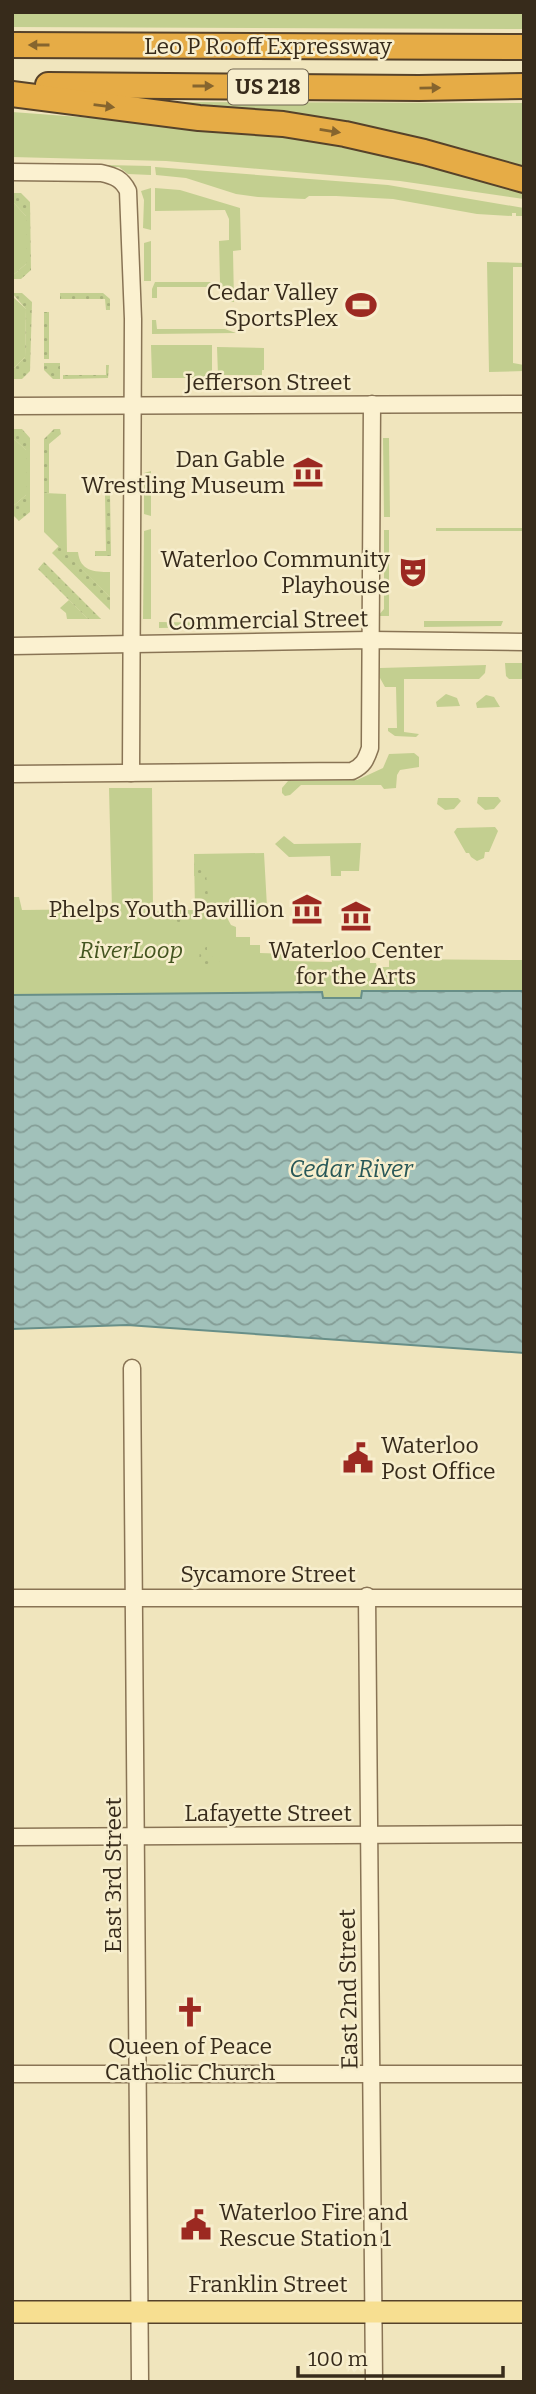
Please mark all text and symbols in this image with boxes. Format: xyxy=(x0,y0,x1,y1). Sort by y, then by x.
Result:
street label: Leo P Rooff Expressway xyxy=(144,32,393,60)
one-way arrow xyxy=(28,39,50,51)
road number: US 218 xyxy=(228,70,308,104)
one-way arrow xyxy=(192,81,214,92)
one-way arrow xyxy=(420,82,442,94)
one-way arrow xyxy=(93,101,115,112)
one-way arrow xyxy=(319,126,341,137)
place label: Cedar Valley SportsPlex xyxy=(206,278,339,332)
sports icon: Cedar Valley SportsPlex xyxy=(344,288,378,322)
street label: Jefferson Street xyxy=(184,368,351,396)
place label: Dan Gable Wrestling Museum xyxy=(81,445,285,499)
museum icon: Dan Gable Wrestling Museum xyxy=(291,455,325,489)
place label: Waterloo Community Playhouse xyxy=(161,545,391,599)
theatre icon: Waterloo Community Playhouse xyxy=(396,555,430,589)
street label: Commercial Street xyxy=(168,604,368,636)
museum icon: Phelps Youth Pavillion xyxy=(290,892,324,926)
place label: Phelps Youth Pavillion xyxy=(48,895,284,923)
museum icon: Waterloo Center for the Arts xyxy=(339,899,373,933)
park label: RiverLoop xyxy=(79,936,183,964)
place label: Waterloo Center for the Arts xyxy=(269,936,443,990)
water label: Cedar River xyxy=(289,1155,414,1183)
place label: Waterloo Post Office xyxy=(381,1431,496,1485)
public building icon: Waterloo Post Office xyxy=(341,1441,375,1475)
street label: Sycamore Street xyxy=(180,1560,356,1588)
street label: East 3rd Street xyxy=(99,1797,127,1953)
street label: Lafayette Street xyxy=(184,1799,352,1827)
street label: East 2nd Street xyxy=(333,1908,363,2070)
church icon: Queen of Peace Catholic Church xyxy=(173,1995,207,2029)
place label: Queen of Peace Catholic Church xyxy=(105,2032,275,2086)
place label: Waterloo Fire and Rescue Station 1 xyxy=(219,2198,409,2252)
public building icon: Waterloo Fire and Rescue Station 1 xyxy=(179,2208,213,2242)
street label: Franklin Street xyxy=(188,2270,348,2298)
scale bar xyxy=(298,2334,503,2378)
text: 100 m xyxy=(308,2346,368,2372)

